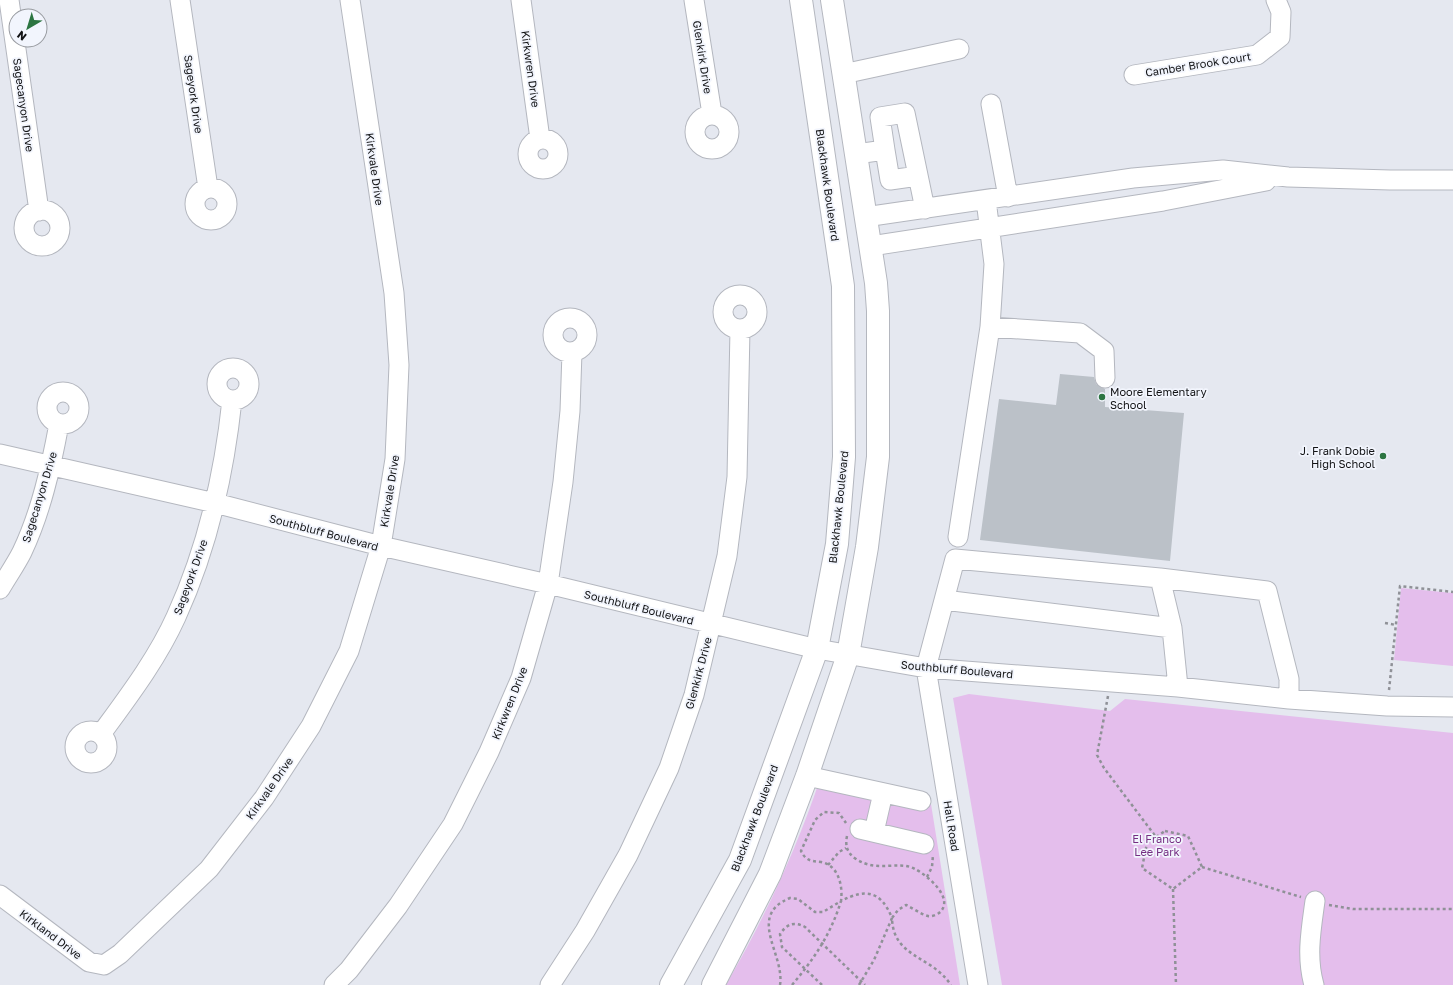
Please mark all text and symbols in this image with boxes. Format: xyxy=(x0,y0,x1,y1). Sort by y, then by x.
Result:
north arrow xyxy=(8,8,48,48)
street label: Glenkirk Drive xyxy=(691,19,715,95)
text: N xyxy=(14,29,29,44)
street label: Kirkwren Drive xyxy=(519,30,543,108)
street label: Camber Brook Court xyxy=(1144,49,1252,79)
street label: Sageyork Drive xyxy=(182,54,206,134)
street label: Sagecanyon Drive xyxy=(11,57,37,153)
street label: Blackhawk Boulevard xyxy=(814,128,842,242)
street label: Kirkvale Drive xyxy=(363,132,387,206)
place label: Moore Elementary School xyxy=(1110,385,1207,411)
marker: Moore Elementary School xyxy=(1097,392,1107,402)
place label: J. Frank Dobie High School xyxy=(1300,444,1375,470)
street label: Sagecanyon Drive xyxy=(19,450,59,544)
street label: Blackhawk Boulevard xyxy=(826,450,850,564)
marker: J. Frank Dobie High School xyxy=(1378,451,1388,461)
street label: Kirkvale Drive xyxy=(377,454,401,528)
street label: Southbluff Boulevard xyxy=(268,511,380,553)
street label: Sageyork Drive xyxy=(170,538,210,616)
street label: Southbluff Boulevard xyxy=(583,587,695,627)
street label: Glenkirk Drive xyxy=(682,636,714,710)
street label: Southbluff Boulevard xyxy=(900,658,1014,680)
street label: Kirkwren Drive xyxy=(488,665,530,741)
street label: Kirkvale Drive xyxy=(243,754,295,822)
street label: Blackhawk Boulevard xyxy=(728,763,780,873)
street label: Hall Road xyxy=(942,800,962,852)
park label: El Franco Lee Park xyxy=(1132,832,1182,858)
street label: Kirkland Drive xyxy=(17,906,85,962)

